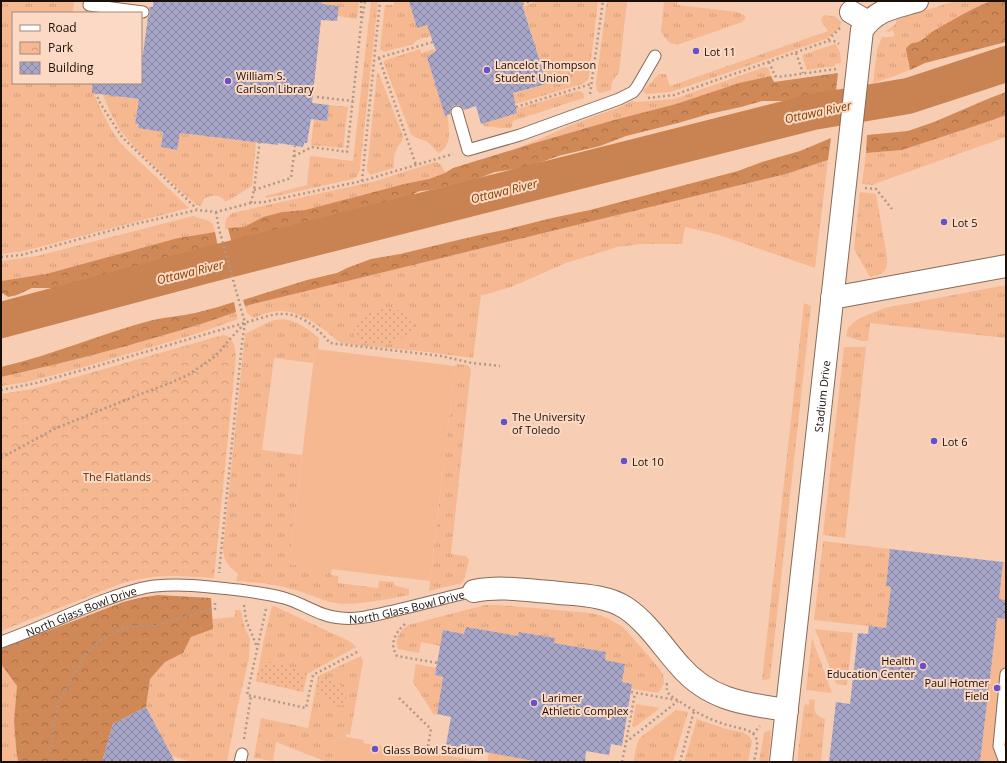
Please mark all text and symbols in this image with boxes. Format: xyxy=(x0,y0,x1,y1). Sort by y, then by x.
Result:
legend xyxy=(12,12,142,84)
text: Road xyxy=(48,19,77,36)
text: Park xyxy=(48,39,74,56)
place label: Lot 11 xyxy=(704,44,736,59)
marker: Lot 11 xyxy=(691,46,701,56)
place label: Lancelot Thompson Student Union xyxy=(495,57,596,85)
text: Building xyxy=(48,59,94,76)
marker: Lancelot Thompson Student Union xyxy=(482,65,492,75)
place label: William S. Carlson Library xyxy=(236,68,314,96)
marker: William S. Carlson Library xyxy=(223,76,233,86)
water label: Ottawa River xyxy=(783,96,854,127)
water label: Ottawa River xyxy=(469,174,540,207)
place label: Lot 5 xyxy=(952,215,977,230)
marker: Lot 5 xyxy=(939,217,949,227)
water label: Ottawa River xyxy=(155,255,226,288)
street label: Stadium Drive xyxy=(810,359,833,433)
place label: The University of Toledo xyxy=(512,409,585,437)
marker: The University of Toledo xyxy=(499,417,509,427)
place label: Lot 6 xyxy=(942,434,967,449)
marker: Lot 6 xyxy=(929,436,939,446)
place label: Lot 10 xyxy=(632,454,664,469)
marker: Lot 10 xyxy=(619,456,629,466)
park label: The Flatlands xyxy=(83,469,151,484)
street label: North Glass Bowl Drive xyxy=(23,582,138,639)
street label: North Glass Bowl Drive xyxy=(349,586,466,626)
place label: Health Education Center xyxy=(827,653,915,681)
marker: Health Education Center xyxy=(918,661,928,671)
place label: Paul Hotmer Field xyxy=(924,675,989,703)
marker: Paul Hotmer Field xyxy=(992,683,1002,693)
place label: Larimer Athletic Complex xyxy=(542,690,629,718)
marker: Larimer Athletic Complex xyxy=(529,698,539,708)
place label: Glass Bowl Stadium xyxy=(383,742,484,757)
marker: Glass Bowl Stadium xyxy=(370,744,380,754)

